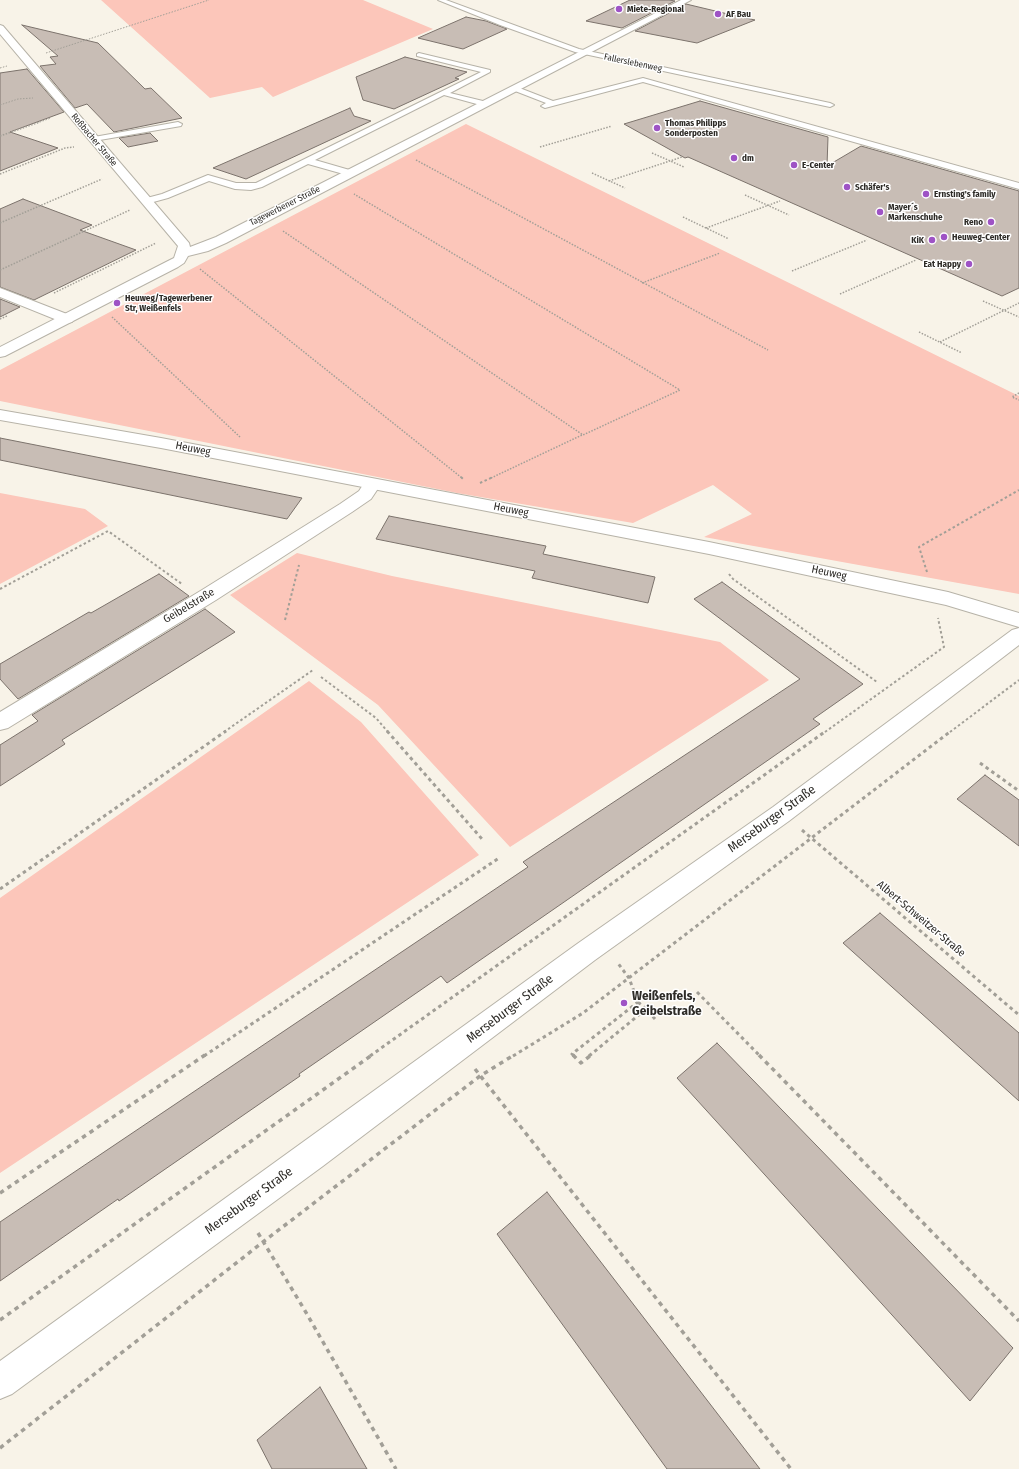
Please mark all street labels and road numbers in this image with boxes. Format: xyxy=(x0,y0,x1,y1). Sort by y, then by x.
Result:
street label: Fallerslebenweg xyxy=(603,52,663,74)
street label: Roßbacher Straße xyxy=(69,111,119,169)
street label: Tagewerbener Straße xyxy=(248,184,322,228)
street label: Heuweg xyxy=(174,439,212,459)
street label: Heuweg xyxy=(492,500,530,520)
street label: Heuweg xyxy=(810,563,848,583)
street label: Geibelstraße xyxy=(161,586,217,626)
street label: Merseburger Straße xyxy=(725,782,819,856)
street label: Albert-Schweitzer-Straße xyxy=(874,878,968,960)
street label: Merseburger Straße xyxy=(464,971,556,1047)
street label: Merseburger Straße xyxy=(202,1164,296,1238)

